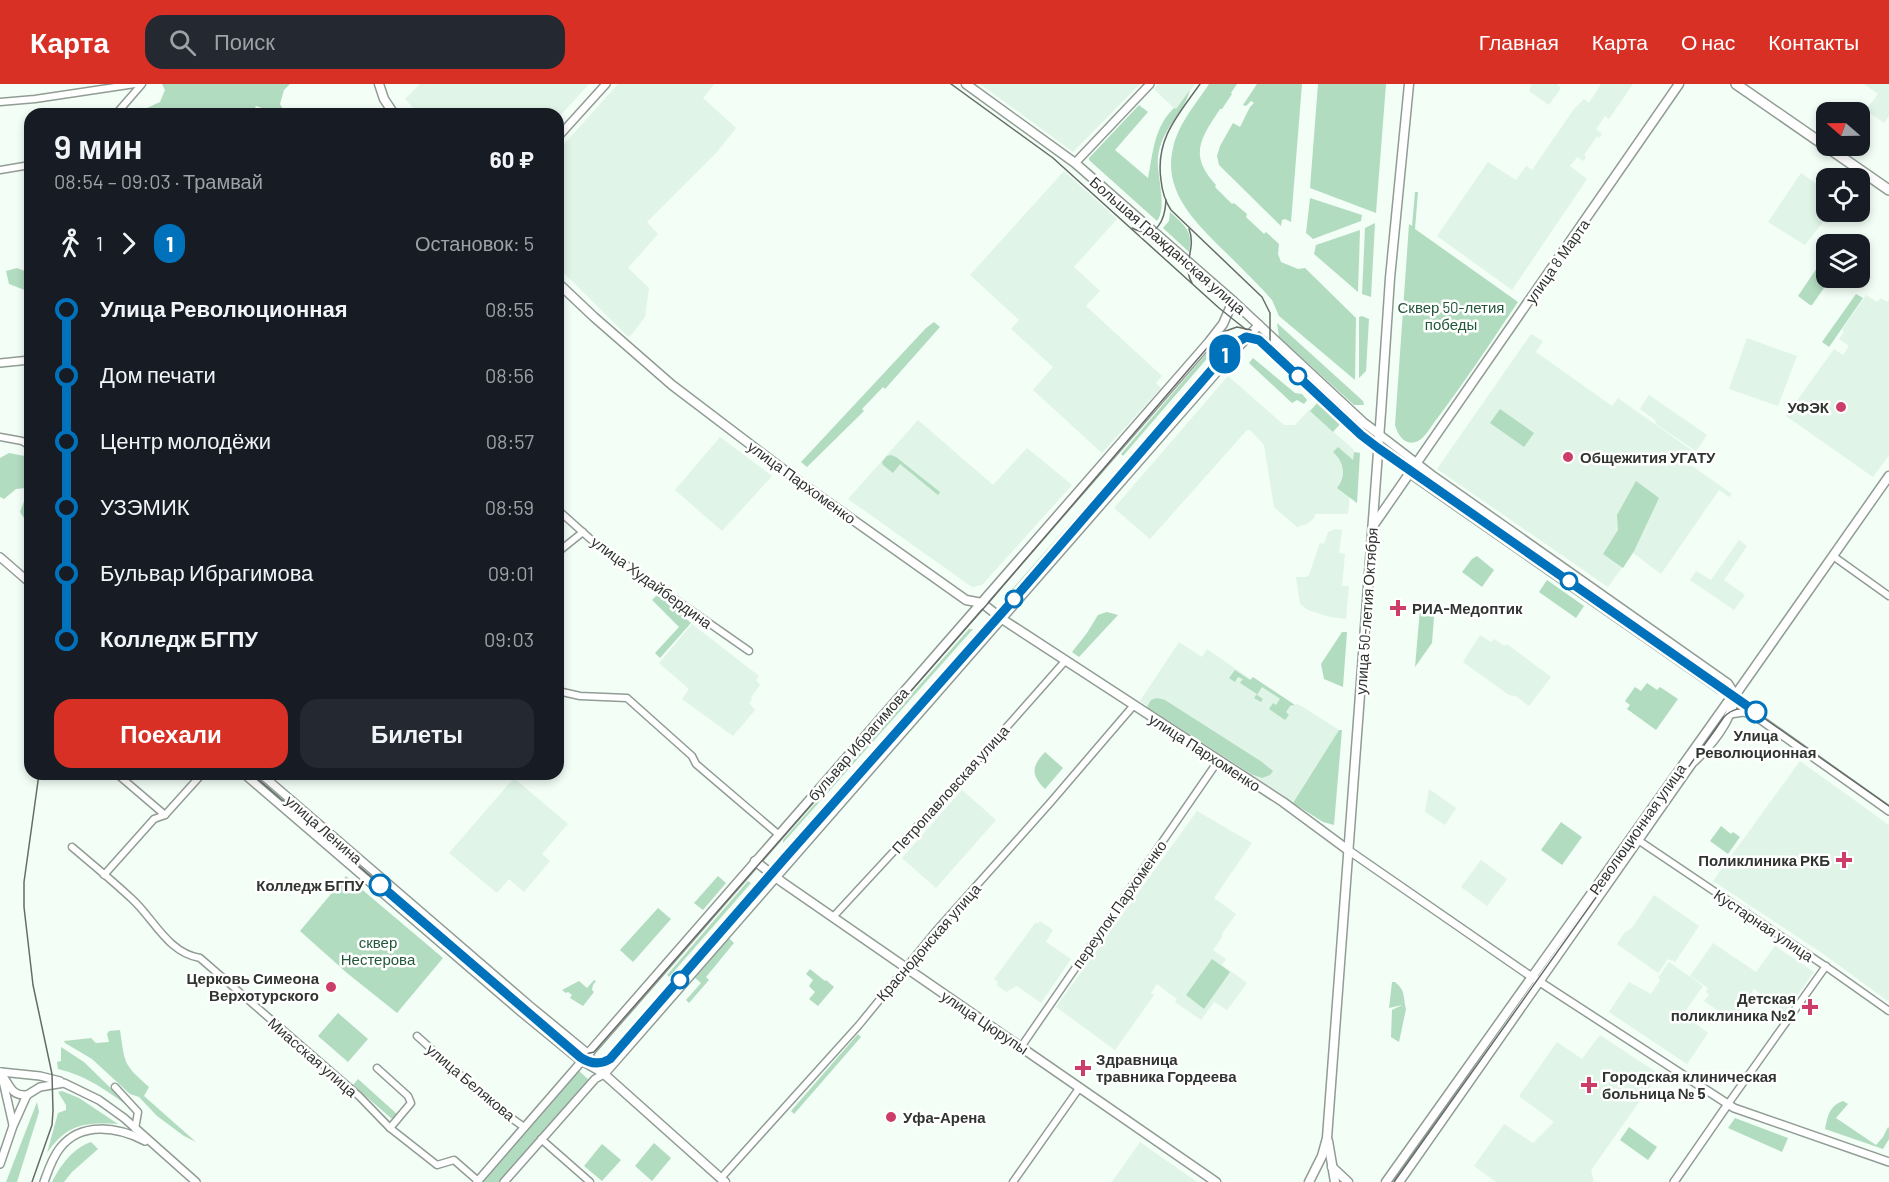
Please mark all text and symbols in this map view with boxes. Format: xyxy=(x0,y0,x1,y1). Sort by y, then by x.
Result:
search box xyxy=(145,15,565,69)
text: Карта xyxy=(30,25,109,59)
icon: search xyxy=(166,26,199,59)
text: Поиск xyxy=(214,28,275,54)
text: Главная xyxy=(1479,29,1559,54)
text: Карта xyxy=(1592,29,1648,54)
text: О нас xyxy=(1681,29,1735,54)
text: Контакты xyxy=(1768,29,1859,54)
north arrow xyxy=(1816,102,1870,156)
map controls xyxy=(1816,102,1870,288)
text: 9 мин xyxy=(54,126,143,166)
text: 60 ₽ xyxy=(490,146,534,172)
button: locate xyxy=(1816,168,1870,222)
text: 08:54 – 09:03 · Трамвай xyxy=(54,169,263,193)
street label: Большая Гражданская улица xyxy=(1086,172,1250,318)
street label: улица 8 Марта xyxy=(1521,215,1593,307)
icon: walk xyxy=(54,227,87,260)
icon: forward xyxy=(112,227,145,260)
text: 1 xyxy=(96,231,103,255)
text: 1 xyxy=(166,231,173,256)
text: Остановок: 5 xyxy=(415,231,534,255)
button: layers xyxy=(1816,234,1870,288)
text: Улица Революционная xyxy=(100,295,348,321)
text: 08:55 xyxy=(485,297,534,321)
park label: Сквер 50-летия победы xyxy=(1398,298,1504,333)
line badge: 1 xyxy=(1206,334,1244,374)
text: 1 xyxy=(1221,342,1229,367)
text: Дом печати xyxy=(100,361,216,387)
text: 08:56 xyxy=(485,363,534,387)
unlabelled marker xyxy=(1289,367,1307,385)
place label: УФЭК xyxy=(1788,398,1830,416)
marker: УФЭК xyxy=(1834,400,1848,414)
text: Центр молодёжи xyxy=(100,427,271,453)
text: 08:57 xyxy=(486,429,534,453)
street label: улица Пархоменко xyxy=(744,437,860,527)
place label: Общежития УГАТУ xyxy=(1580,448,1716,466)
marker: Общежития УГАТУ xyxy=(1561,450,1575,464)
text: УЗЭМИК xyxy=(100,493,190,519)
text: 08:59 xyxy=(485,495,534,519)
street label: улица 50-летия Октября xyxy=(1351,527,1381,695)
street label: улица Худайбердина xyxy=(588,532,716,632)
text: Бульвар Ибрагимова xyxy=(100,559,313,585)
text: 09:01 xyxy=(488,561,534,585)
unlabelled marker xyxy=(1560,572,1578,590)
unlabelled marker xyxy=(1005,590,1023,608)
marker: РИА-Медоптик xyxy=(1389,599,1407,617)
place label: РИА-Медоптик xyxy=(1412,599,1523,617)
text: Колледж БГПУ xyxy=(100,625,258,651)
text: 09:03 xyxy=(484,627,534,651)
street label: бульвар Ибрагимова xyxy=(804,683,913,804)
button: Поехали xyxy=(54,699,288,768)
button: Билеты xyxy=(300,699,534,768)
marker: Улица Революционная xyxy=(1745,701,1767,723)
street label: улица Пархоменко xyxy=(1146,709,1264,795)
street label: Петропавловская улица xyxy=(888,721,1013,857)
place label: Улица Революционная xyxy=(1696,726,1816,761)
street label: Революционная улица xyxy=(1585,759,1690,898)
street label: улица Ленина xyxy=(282,791,367,868)
street label: переулок Пархоменко xyxy=(1068,837,1170,971)
place label: Поликлиника РКБ xyxy=(1698,851,1830,869)
marker: Поликлиника РКБ xyxy=(1835,851,1853,869)
marker: Колледж БГПУ xyxy=(369,874,391,896)
place label: Колледж БГПУ xyxy=(256,876,365,894)
street label: Краснодонская улица xyxy=(872,879,984,1004)
street label: Кустарная улица xyxy=(1711,885,1818,965)
park label: сквер Нестерова xyxy=(341,933,416,968)
place label: Церковь Симеона Верхотурского xyxy=(186,969,320,1004)
unlabelled marker xyxy=(671,971,689,989)
marker: Церковь Симеона Верхотурского xyxy=(324,980,338,994)
street label: улица Цюрупы xyxy=(938,986,1032,1058)
place label: Детская поликлиника №2 xyxy=(1671,989,1796,1024)
marker: Детская поликлиника №2 xyxy=(1801,998,1819,1016)
street label: Миасская улица xyxy=(265,1014,362,1101)
street label: улица Белякова xyxy=(423,1040,519,1125)
place label: Здравница травника Гордеева xyxy=(1096,1050,1237,1085)
marker: Здравница травника Гордеева xyxy=(1074,1059,1092,1077)
place label: Городская клиническая больница № 5 xyxy=(1602,1067,1777,1102)
marker: Городская клиническая больница № 5 xyxy=(1580,1076,1598,1094)
place label: Уфа-Арена xyxy=(903,1108,986,1126)
marker: Уфа-Арена xyxy=(884,1110,898,1124)

